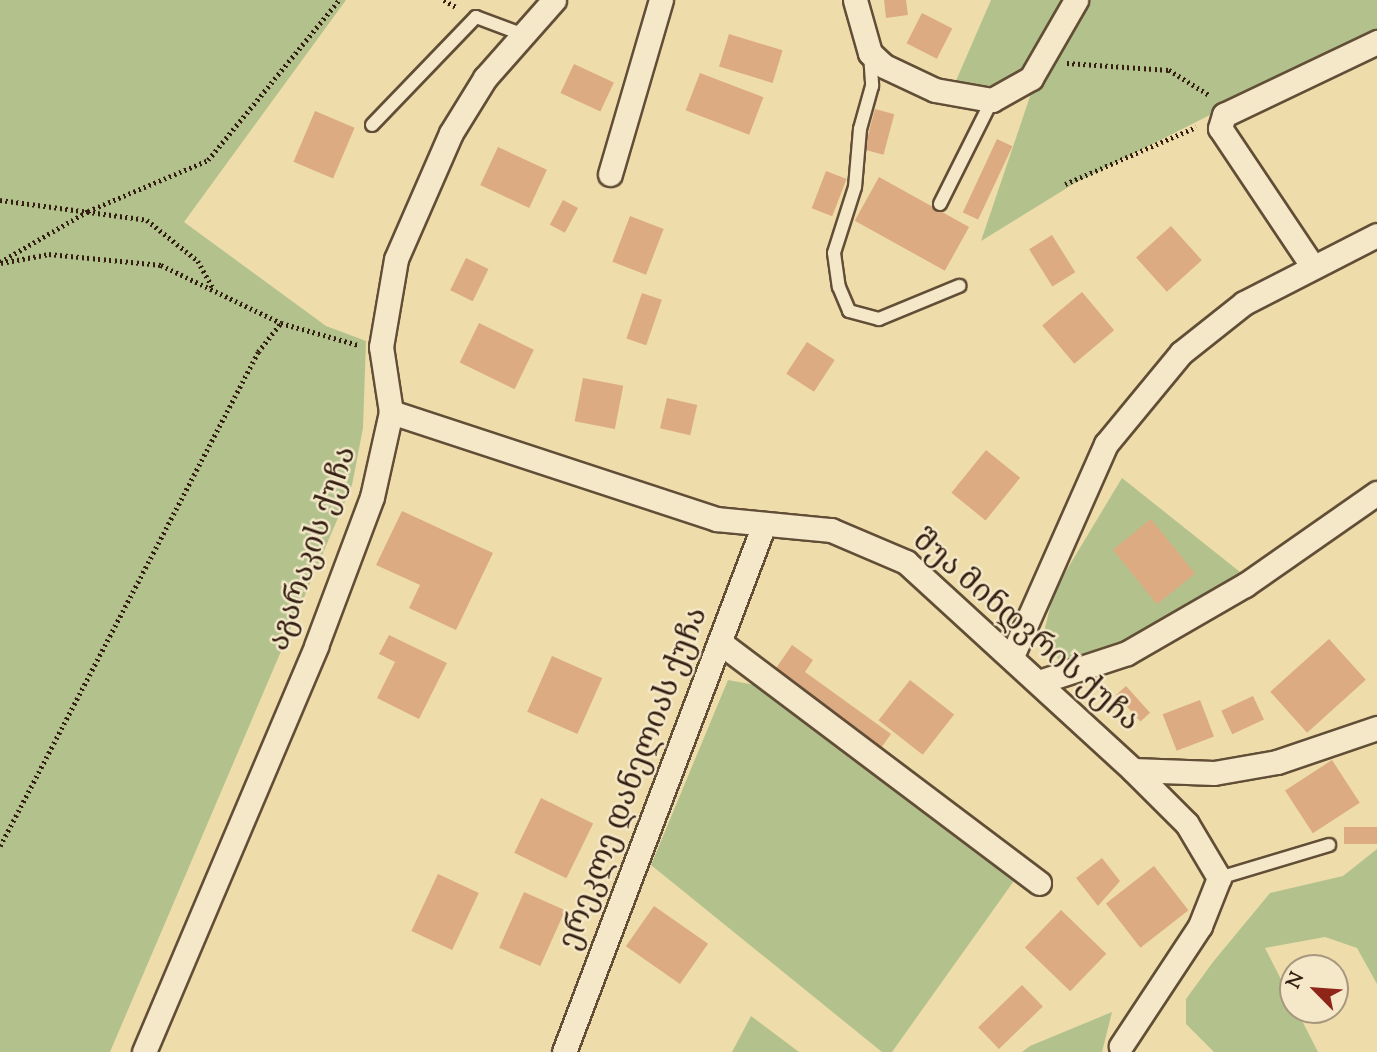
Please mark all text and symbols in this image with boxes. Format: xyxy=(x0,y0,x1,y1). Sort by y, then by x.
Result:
street label: აგარაკის ქუჩა xyxy=(262,442,366,656)
street label: შუა მინდვრის ქუჩა xyxy=(904,524,1146,740)
street label: ერეკლე დანელიას ქუჩა xyxy=(553,603,717,955)
north arrow xyxy=(1279,954,1349,1024)
text: N xyxy=(1281,968,1312,993)

